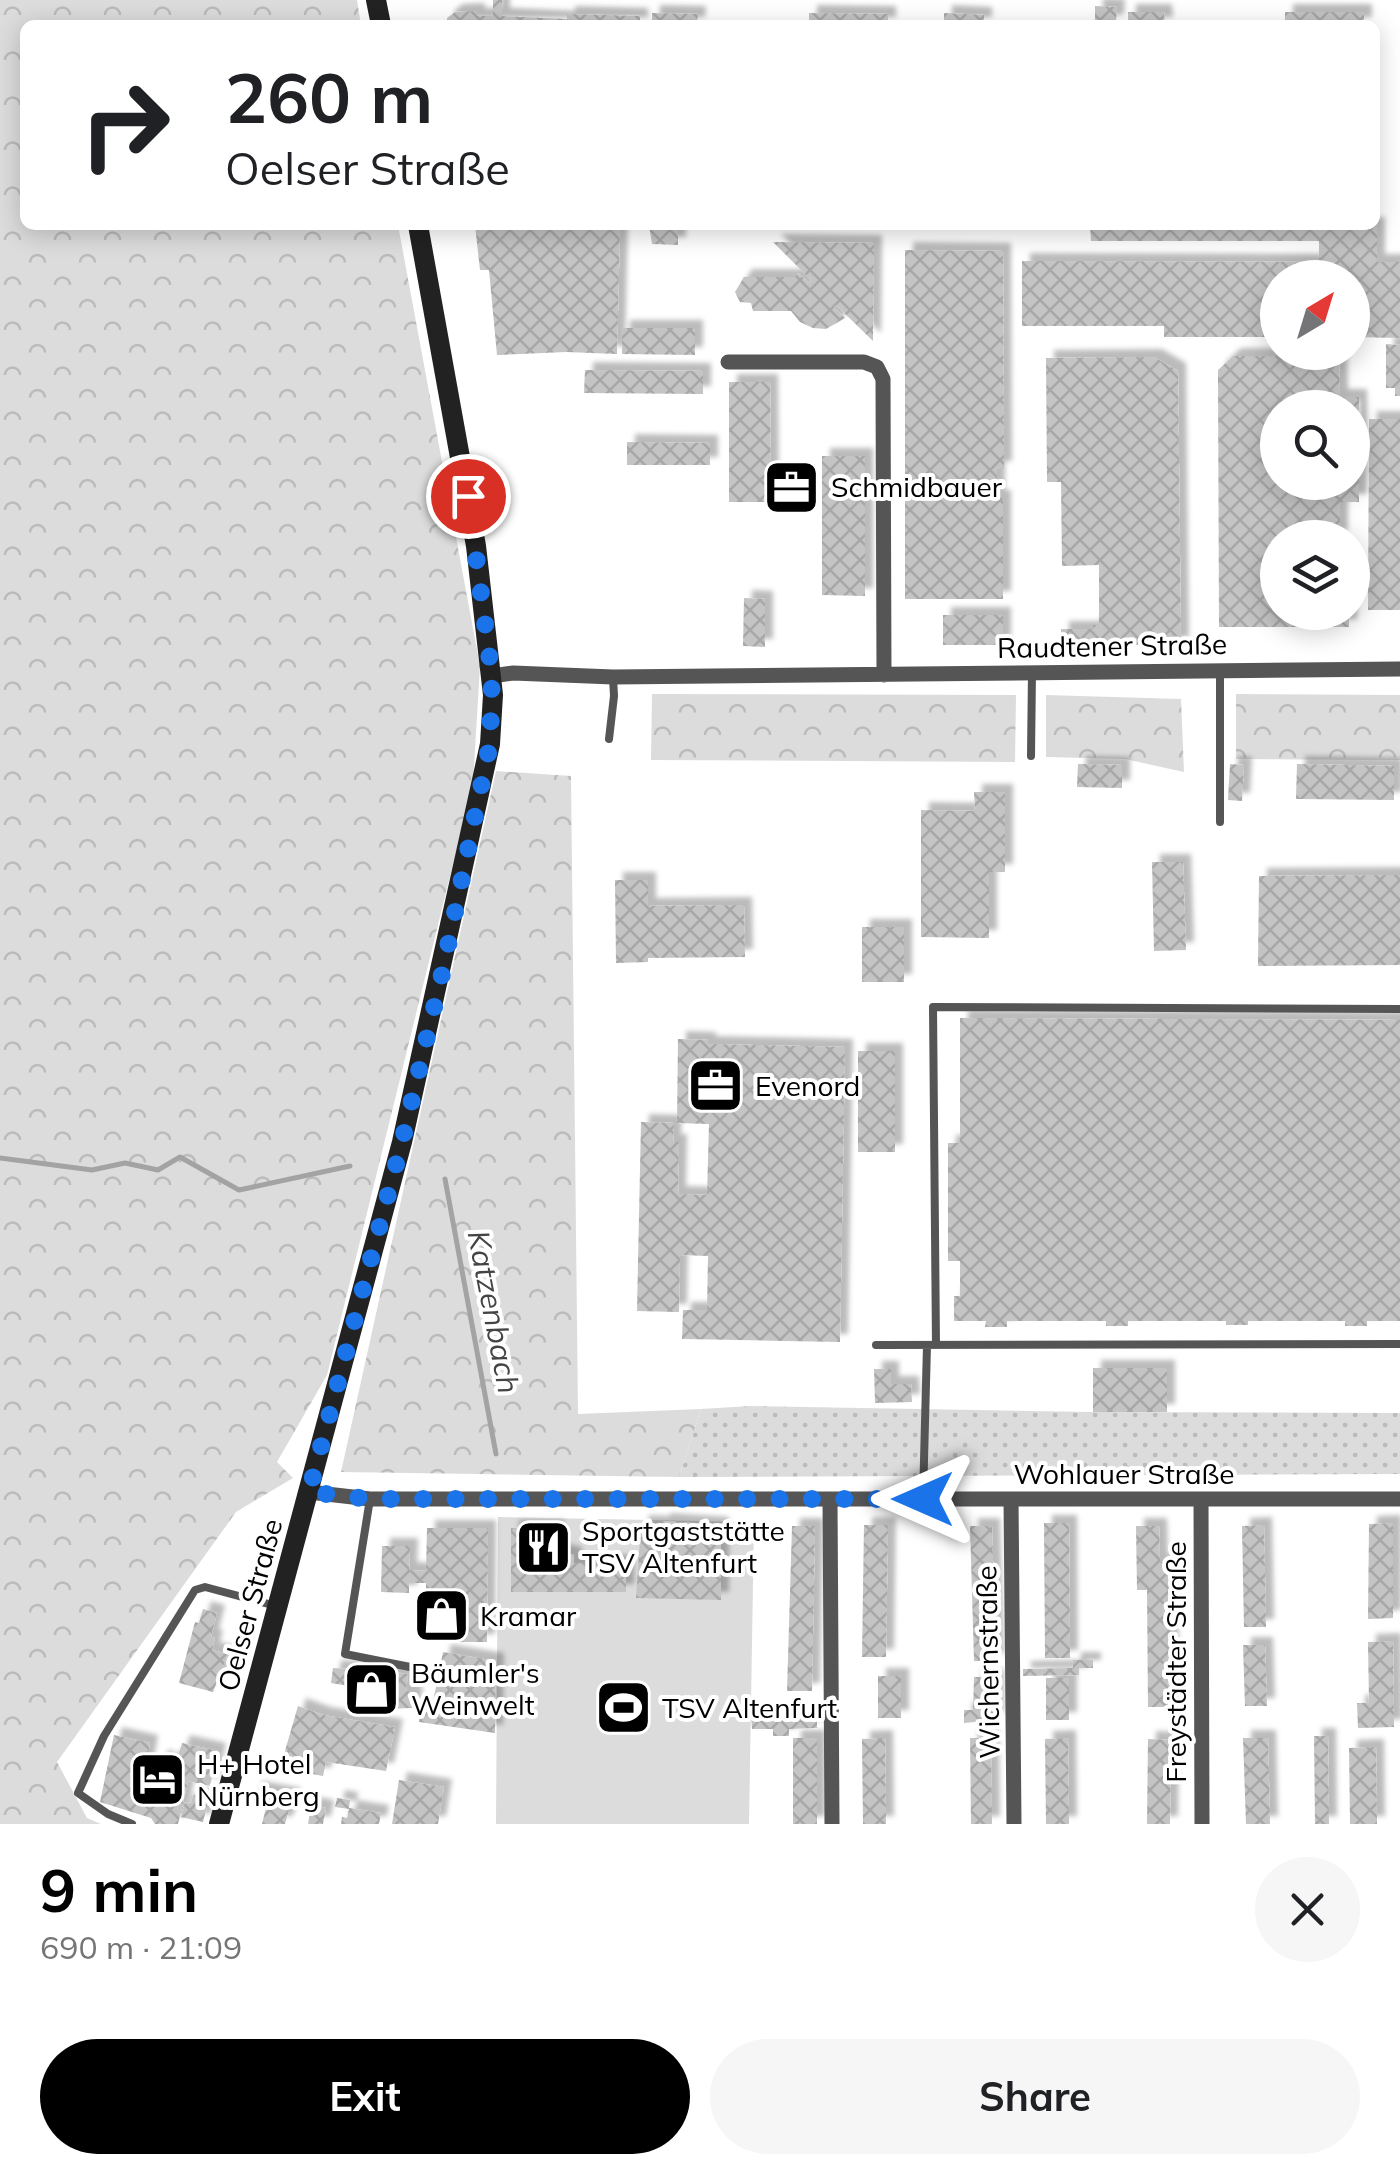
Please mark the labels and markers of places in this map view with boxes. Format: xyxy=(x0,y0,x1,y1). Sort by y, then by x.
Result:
pin xyxy=(426,454,511,539)
office icon: Schmidbauer xyxy=(762,457,822,517)
place label: Schmidbauer xyxy=(831,469,1003,504)
office icon: Evenord xyxy=(686,1056,746,1116)
place label: Evenord xyxy=(755,1068,860,1103)
place label: Sportgaststätte TSV Altenfurt xyxy=(582,1513,785,1580)
restaurant icon: Sportgaststätte TSV Altenfurt xyxy=(513,1517,573,1577)
shop icon: Kramar xyxy=(411,1586,471,1646)
place label: Kramar xyxy=(480,1598,577,1633)
place label: Bäumler's Weinwelt xyxy=(411,1655,540,1722)
shop icon: Bäumler's Weinwelt xyxy=(342,1659,402,1719)
sports icon: TSV Altenfurt xyxy=(593,1678,653,1738)
place label: TSV Altenfurt xyxy=(662,1690,837,1725)
place label: H+ Hotel Nürnberg xyxy=(197,1746,320,1813)
hotel icon: H+ Hotel Nürnberg xyxy=(128,1750,188,1810)

